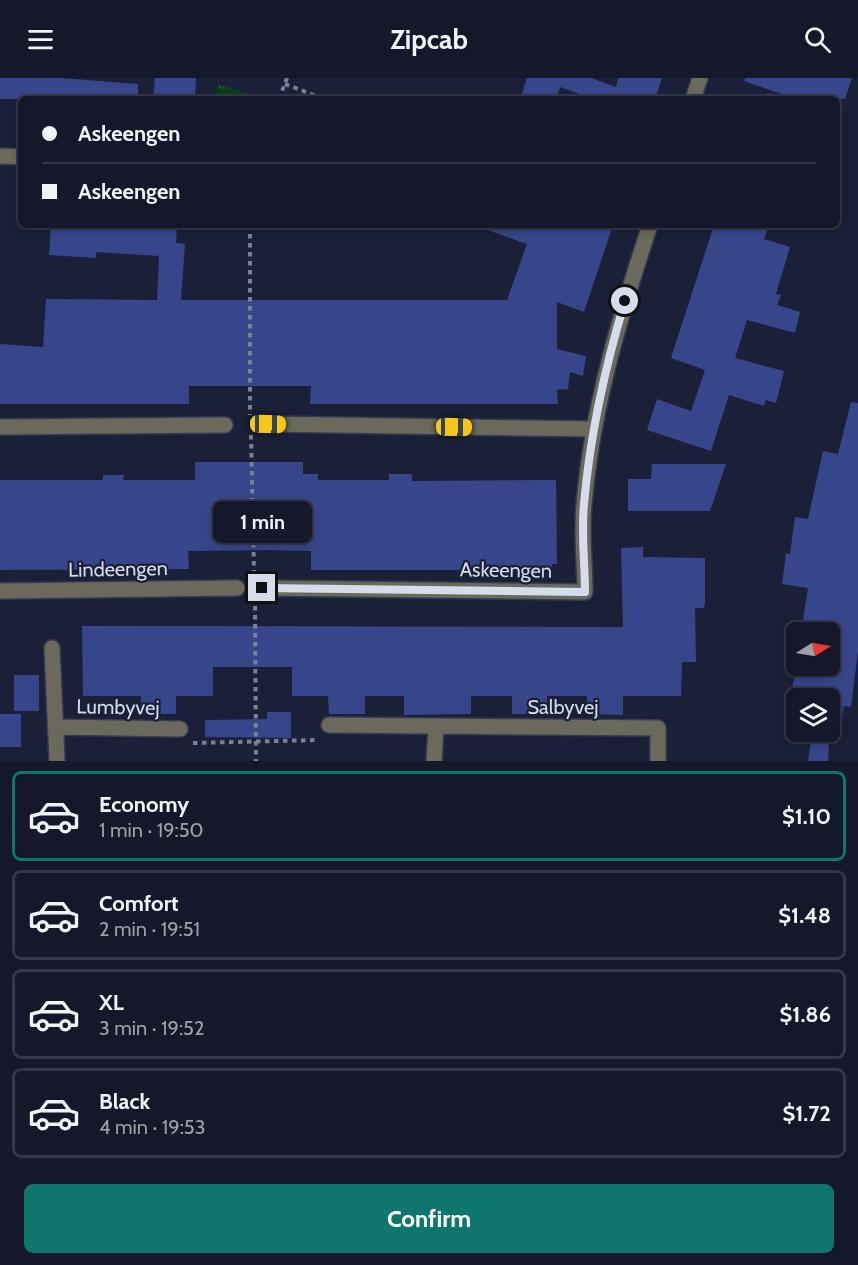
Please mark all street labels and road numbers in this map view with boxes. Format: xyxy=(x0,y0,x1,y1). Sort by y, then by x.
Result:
street label: Lindeengen xyxy=(68,556,168,582)
street label: Askeengen xyxy=(460,557,552,583)
street label: Lumbyvej xyxy=(76,694,160,720)
street label: Salbyvej xyxy=(527,695,599,719)

